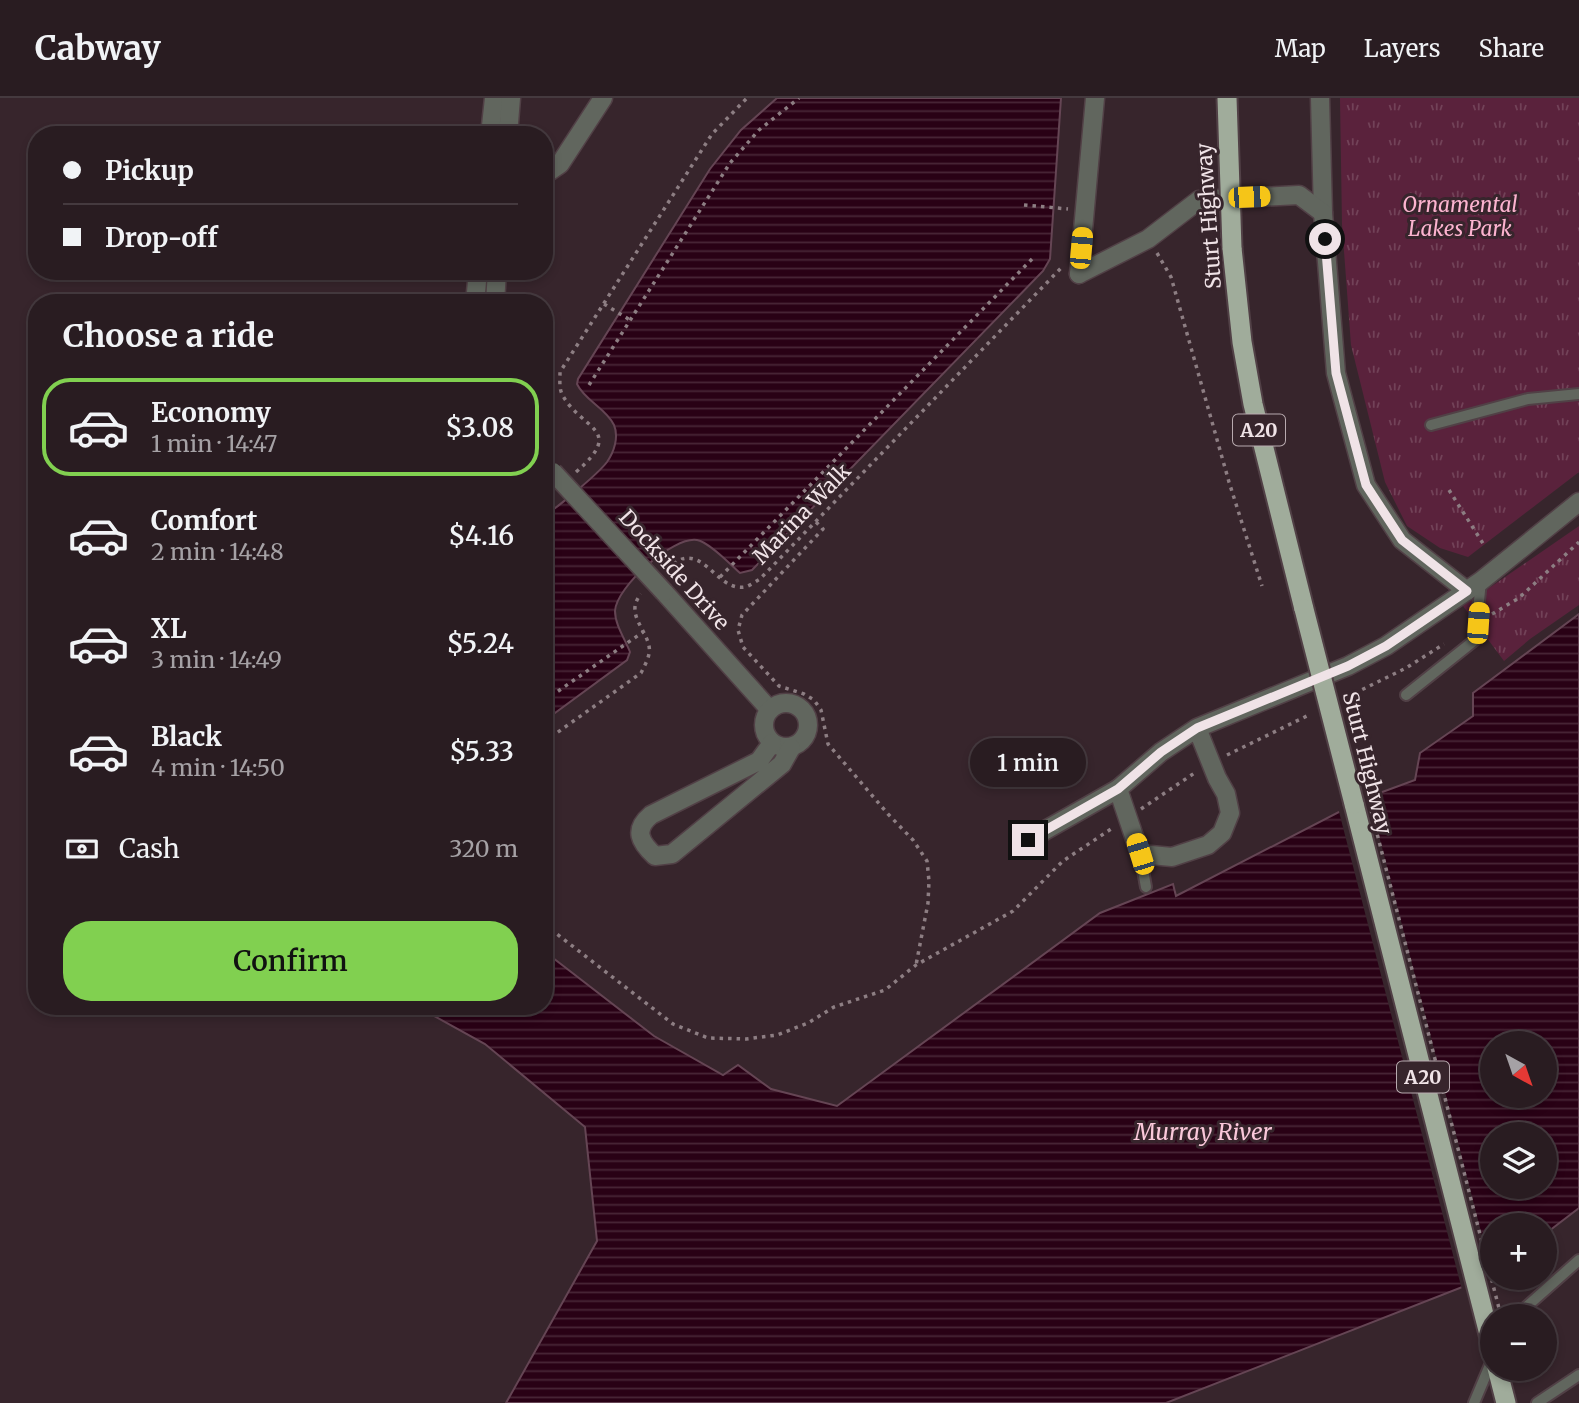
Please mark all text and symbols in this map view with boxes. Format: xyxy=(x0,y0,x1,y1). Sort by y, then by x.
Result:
text: Cabway xyxy=(35,28,161,69)
text: Map xyxy=(1275,33,1326,64)
text: Layers xyxy=(1364,33,1440,64)
text: Share xyxy=(1478,33,1544,64)
street label: Sturt Highway xyxy=(1190,141,1227,290)
text: Pickup xyxy=(105,154,194,187)
car xyxy=(1228,186,1271,208)
park label: Ornamental Lakes Park xyxy=(1402,191,1518,242)
text: Drop-off xyxy=(105,221,218,254)
route start xyxy=(1309,223,1341,255)
car xyxy=(1069,226,1094,270)
text: Choose a ride xyxy=(63,316,274,356)
icon: car xyxy=(67,396,130,459)
text: Economy xyxy=(151,396,271,429)
text: $3.08 xyxy=(445,411,514,444)
road number: A20 xyxy=(1233,414,1285,446)
text: 1 min · 14:47 xyxy=(151,429,277,458)
street label: Marina Walk xyxy=(747,457,857,570)
icon: car xyxy=(67,504,130,567)
text: Comfort xyxy=(151,504,257,537)
street label: Dockside Drive xyxy=(613,504,736,636)
text: $4.16 xyxy=(448,519,514,552)
text: 2 min · 14:48 xyxy=(151,537,284,566)
car xyxy=(1467,601,1490,645)
icon: car xyxy=(67,612,130,675)
text: XL xyxy=(151,612,187,645)
text: $5.24 xyxy=(447,627,514,660)
text: 3 min · 14:49 xyxy=(151,645,282,674)
street label: Sturt Highway xyxy=(1337,689,1398,838)
icon: car xyxy=(67,720,130,783)
text: Black xyxy=(151,720,222,753)
text: $5.33 xyxy=(449,735,514,768)
callout: 1 min xyxy=(970,738,1086,788)
text: 1 min xyxy=(997,748,1059,777)
text: 4 min · 14:50 xyxy=(151,753,285,782)
route end xyxy=(1012,824,1044,856)
icon: cash xyxy=(63,830,101,868)
car xyxy=(1124,831,1157,877)
text: Cash xyxy=(119,832,180,865)
text: 320 m xyxy=(449,834,518,863)
button: Confirm xyxy=(63,921,518,1001)
north arrow xyxy=(1480,1031,1558,1108)
map controls xyxy=(1480,1031,1557,1381)
road number: A20 xyxy=(1397,1062,1449,1093)
water label: Murray River xyxy=(1133,1117,1272,1146)
button: layers xyxy=(1480,1122,1557,1199)
button: + xyxy=(1480,1213,1557,1290)
button: − xyxy=(1480,1304,1557,1381)

